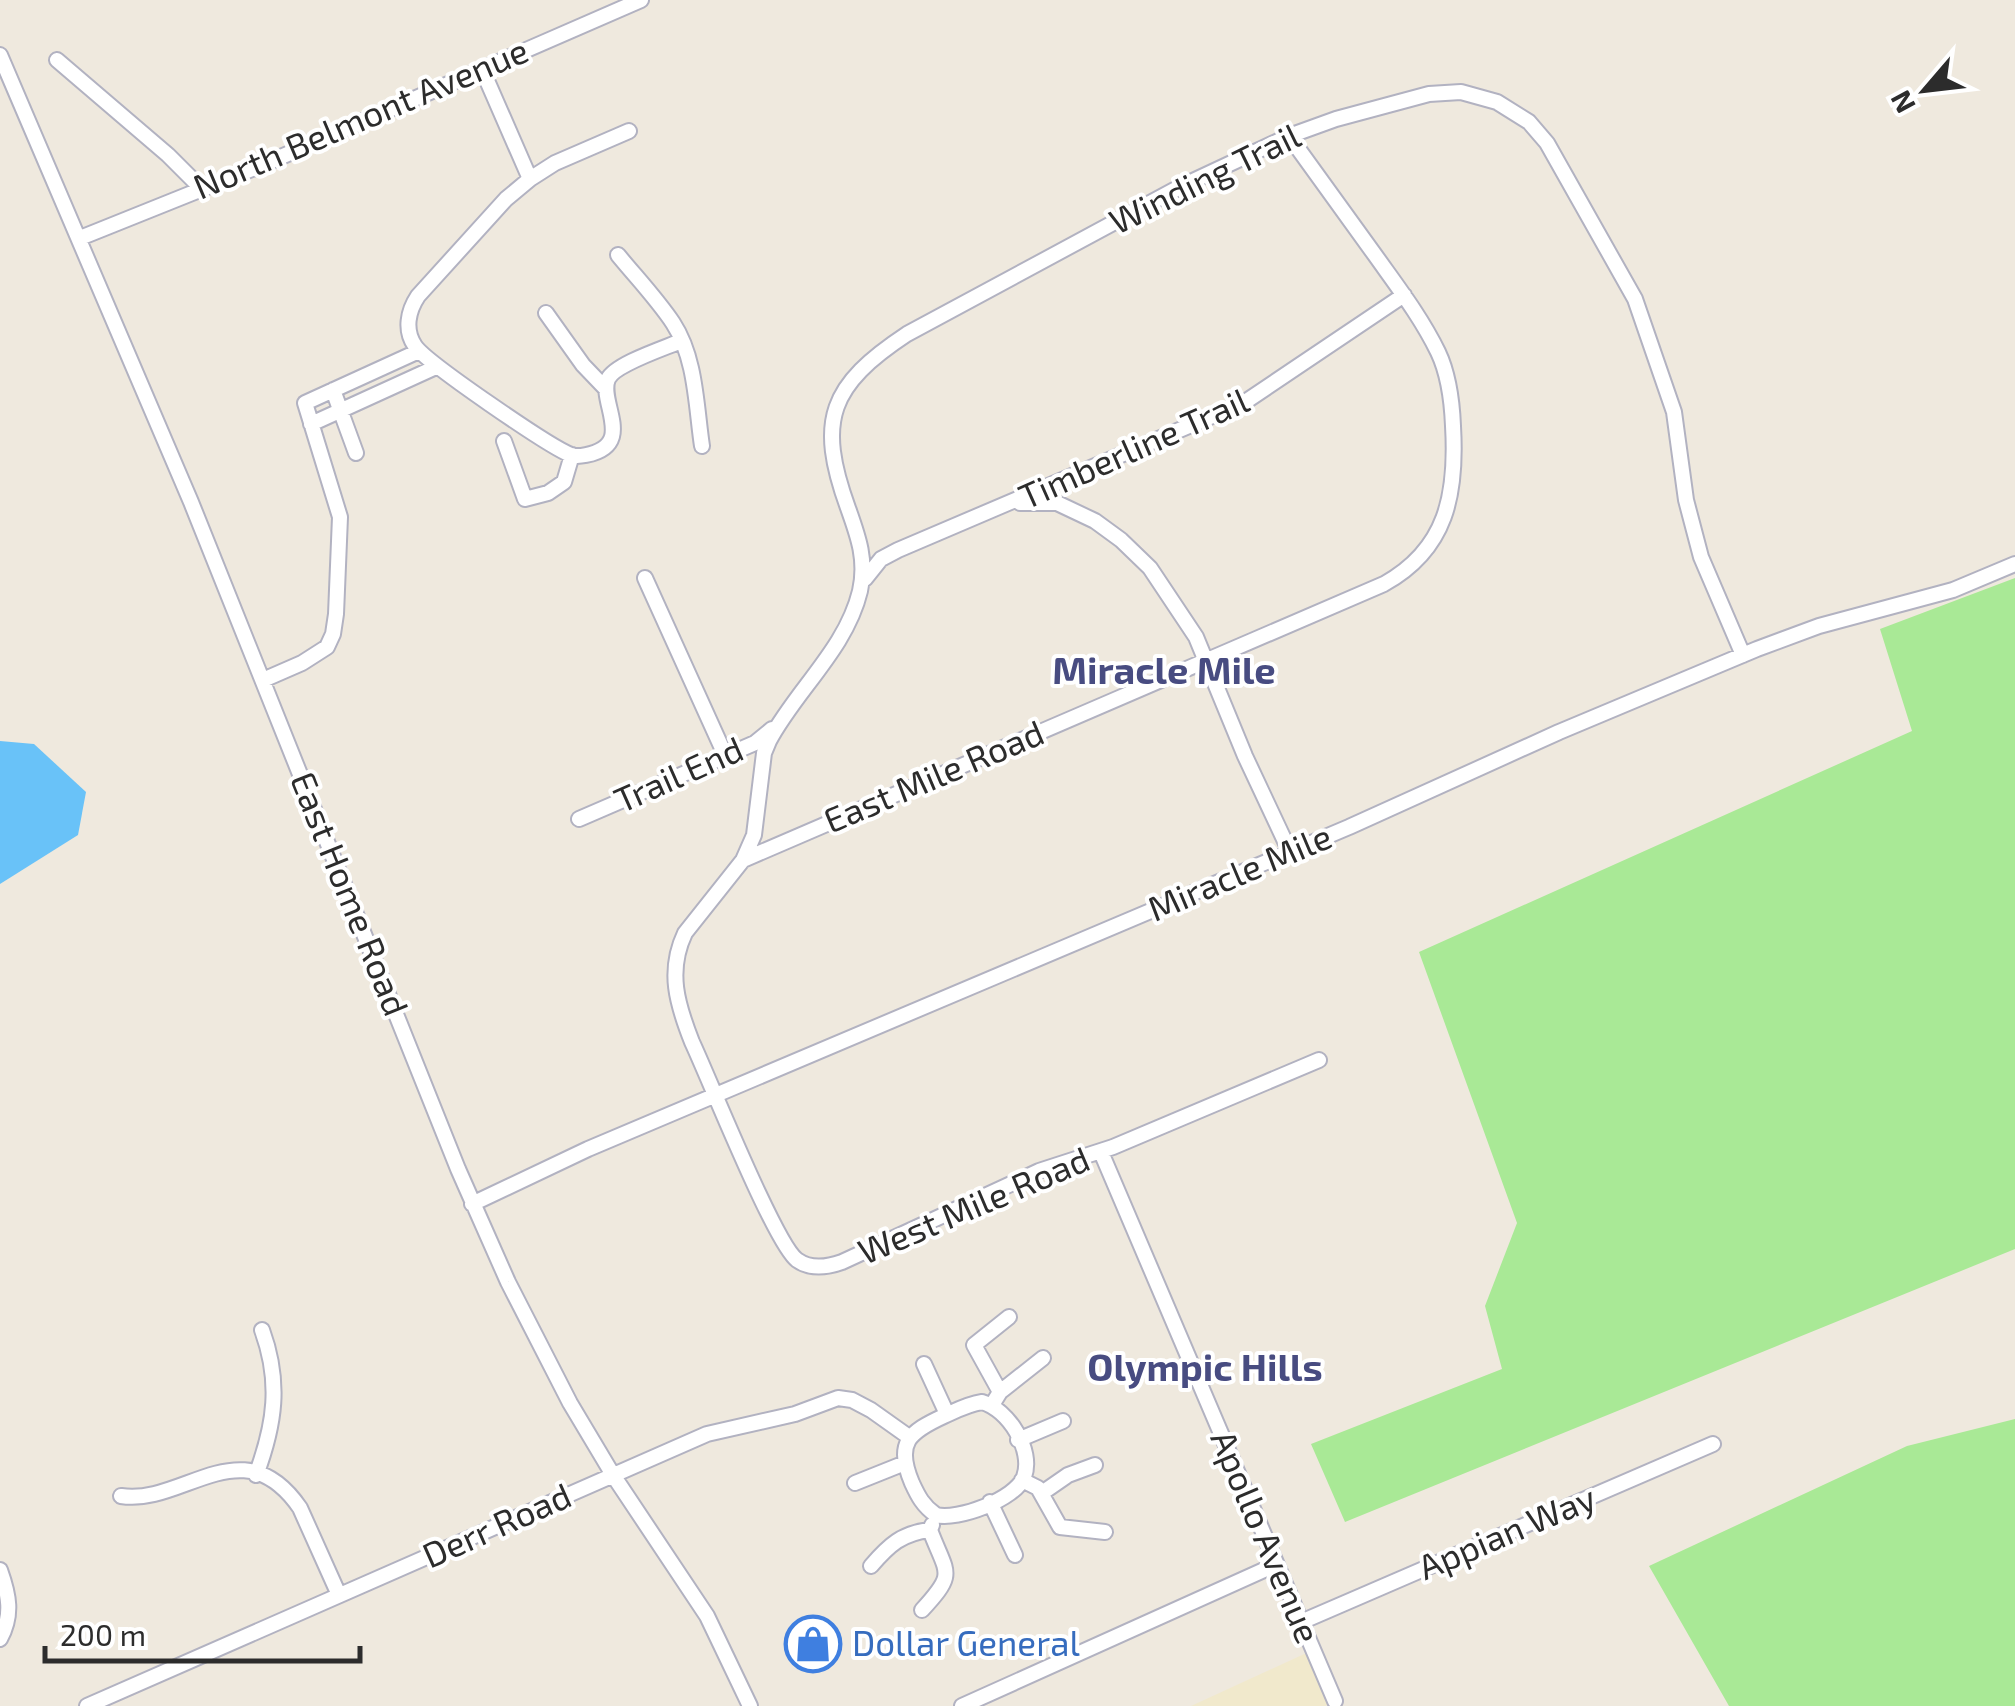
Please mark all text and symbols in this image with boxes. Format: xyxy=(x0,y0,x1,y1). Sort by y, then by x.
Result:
street label: North Belmont Avenue xyxy=(187,28,534,207)
north arrow xyxy=(1875,40,1975,140)
text: N xyxy=(1882,85,1922,119)
street label: Winding Trail xyxy=(1102,113,1307,241)
street label: Timberline Trail xyxy=(1012,377,1255,517)
district label: Miracle Mile xyxy=(1052,646,1276,692)
street label: East Mile Road xyxy=(817,710,1049,840)
street label: Trail End xyxy=(607,726,749,820)
street label: East Home Road xyxy=(283,765,419,1021)
street label: Miracle Mile xyxy=(1141,814,1337,929)
street label: West Mile Road xyxy=(851,1137,1095,1272)
district label: Olympic Hills xyxy=(1087,1343,1323,1389)
street label: Apollo Avenue xyxy=(1203,1424,1330,1649)
street label: Derr Road xyxy=(416,1473,577,1575)
street label: Appian Way xyxy=(1411,1475,1601,1587)
scale bar xyxy=(45,1601,360,1663)
shop icon: Dollar General xyxy=(783,1614,843,1674)
text: 200 m xyxy=(60,1616,146,1652)
place label: Dollar General xyxy=(852,1621,1080,1663)

